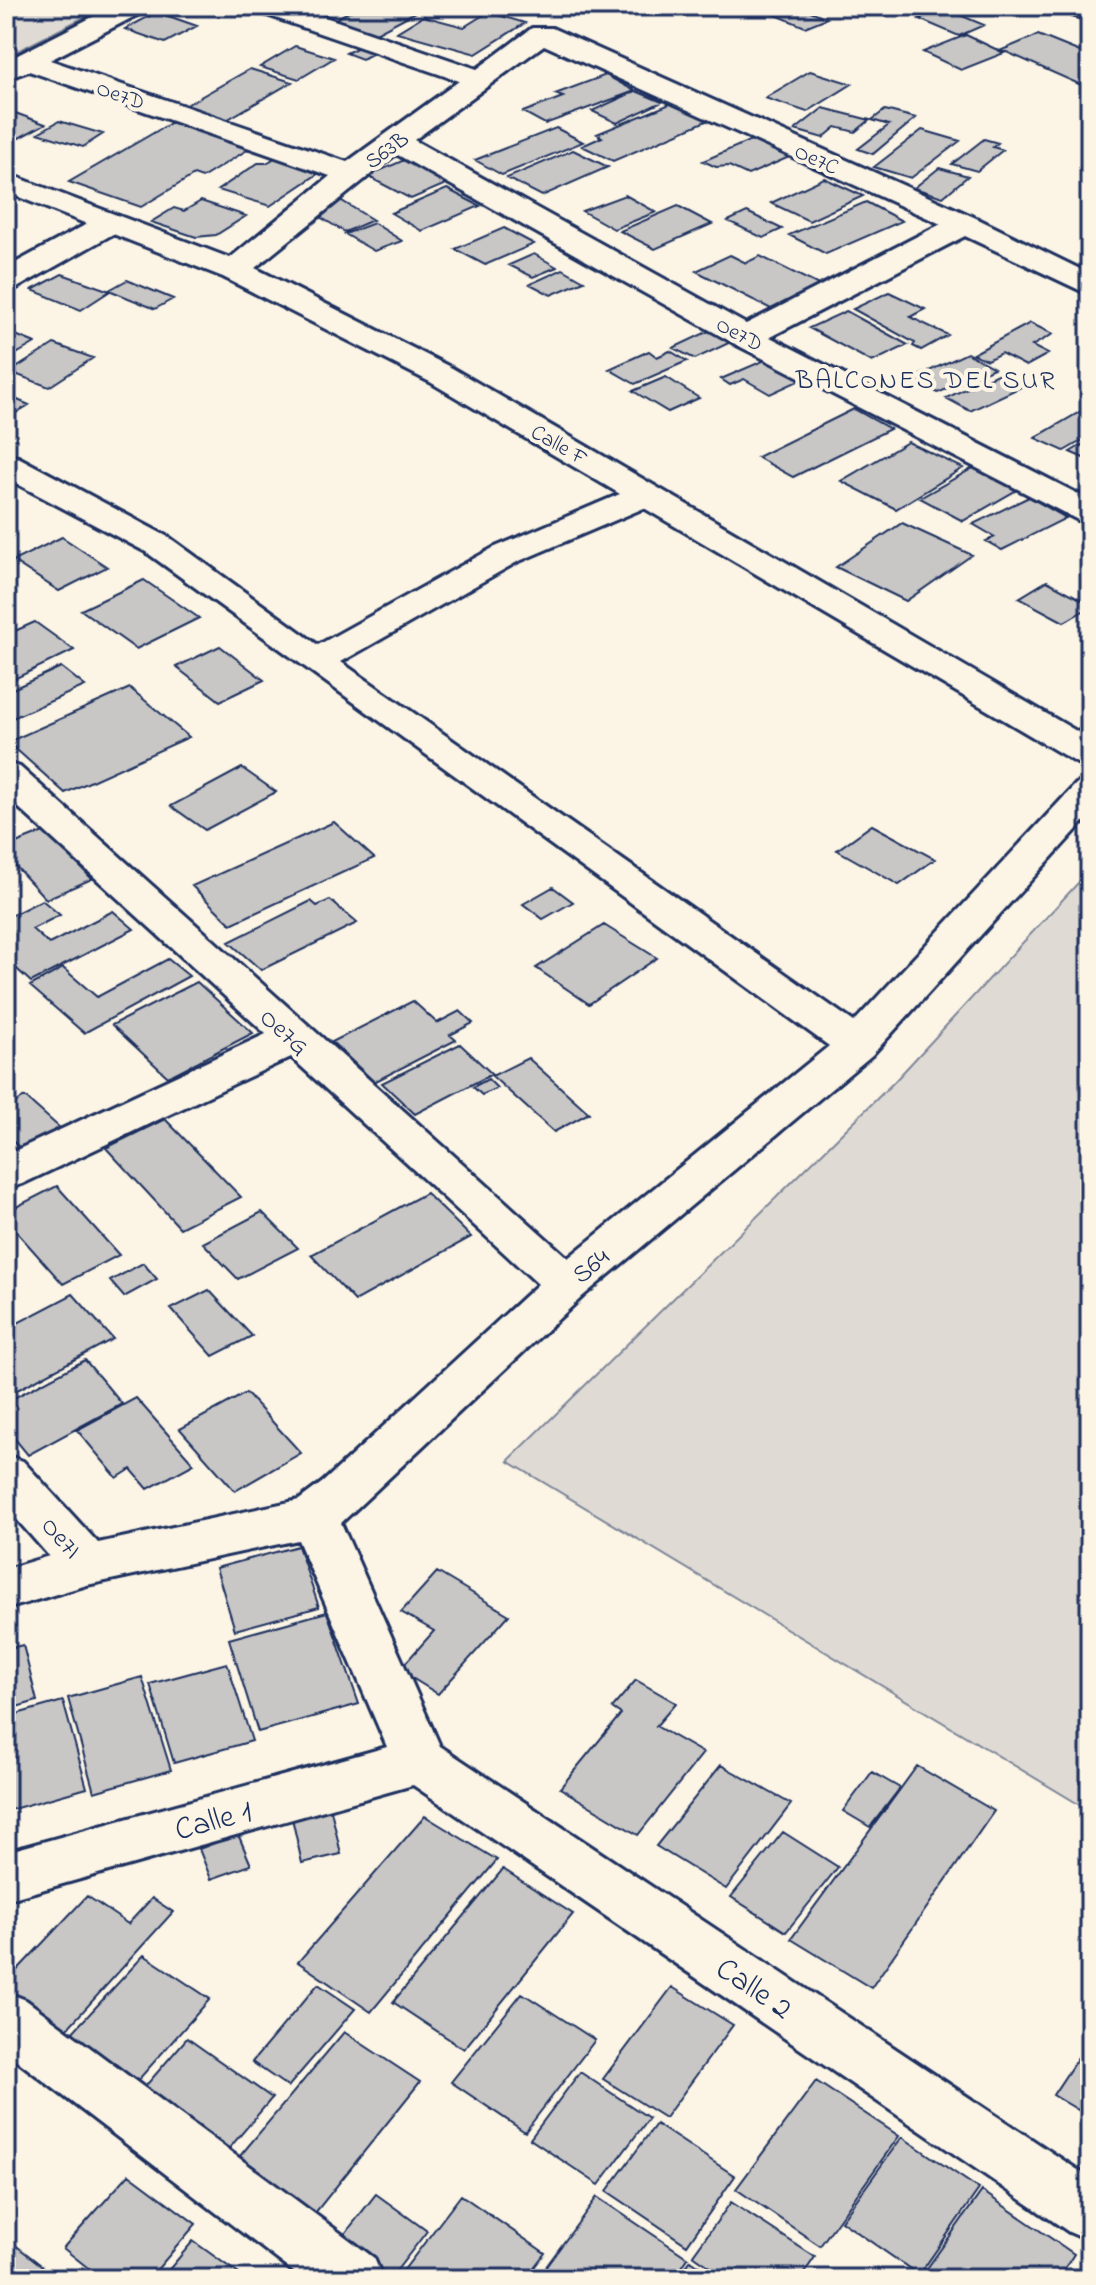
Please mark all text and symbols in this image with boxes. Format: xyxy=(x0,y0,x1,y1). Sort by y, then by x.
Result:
street label: Oe7D xyxy=(91,74,149,120)
street label: S63B xyxy=(359,124,417,178)
street label: Oe7C xyxy=(789,137,843,185)
street label: Oe7D xyxy=(709,310,768,361)
district label: BALCONES DEL SUR xyxy=(795,363,1056,401)
street label: Calle F xyxy=(524,417,593,476)
street label: Oe7G xyxy=(250,1000,316,1066)
street label: S64 xyxy=(565,1240,619,1294)
street label: Oe7I xyxy=(30,1509,89,1569)
street label: Calle 1 xyxy=(170,1790,258,1855)
street label: Calle 2 xyxy=(705,1947,801,2033)

